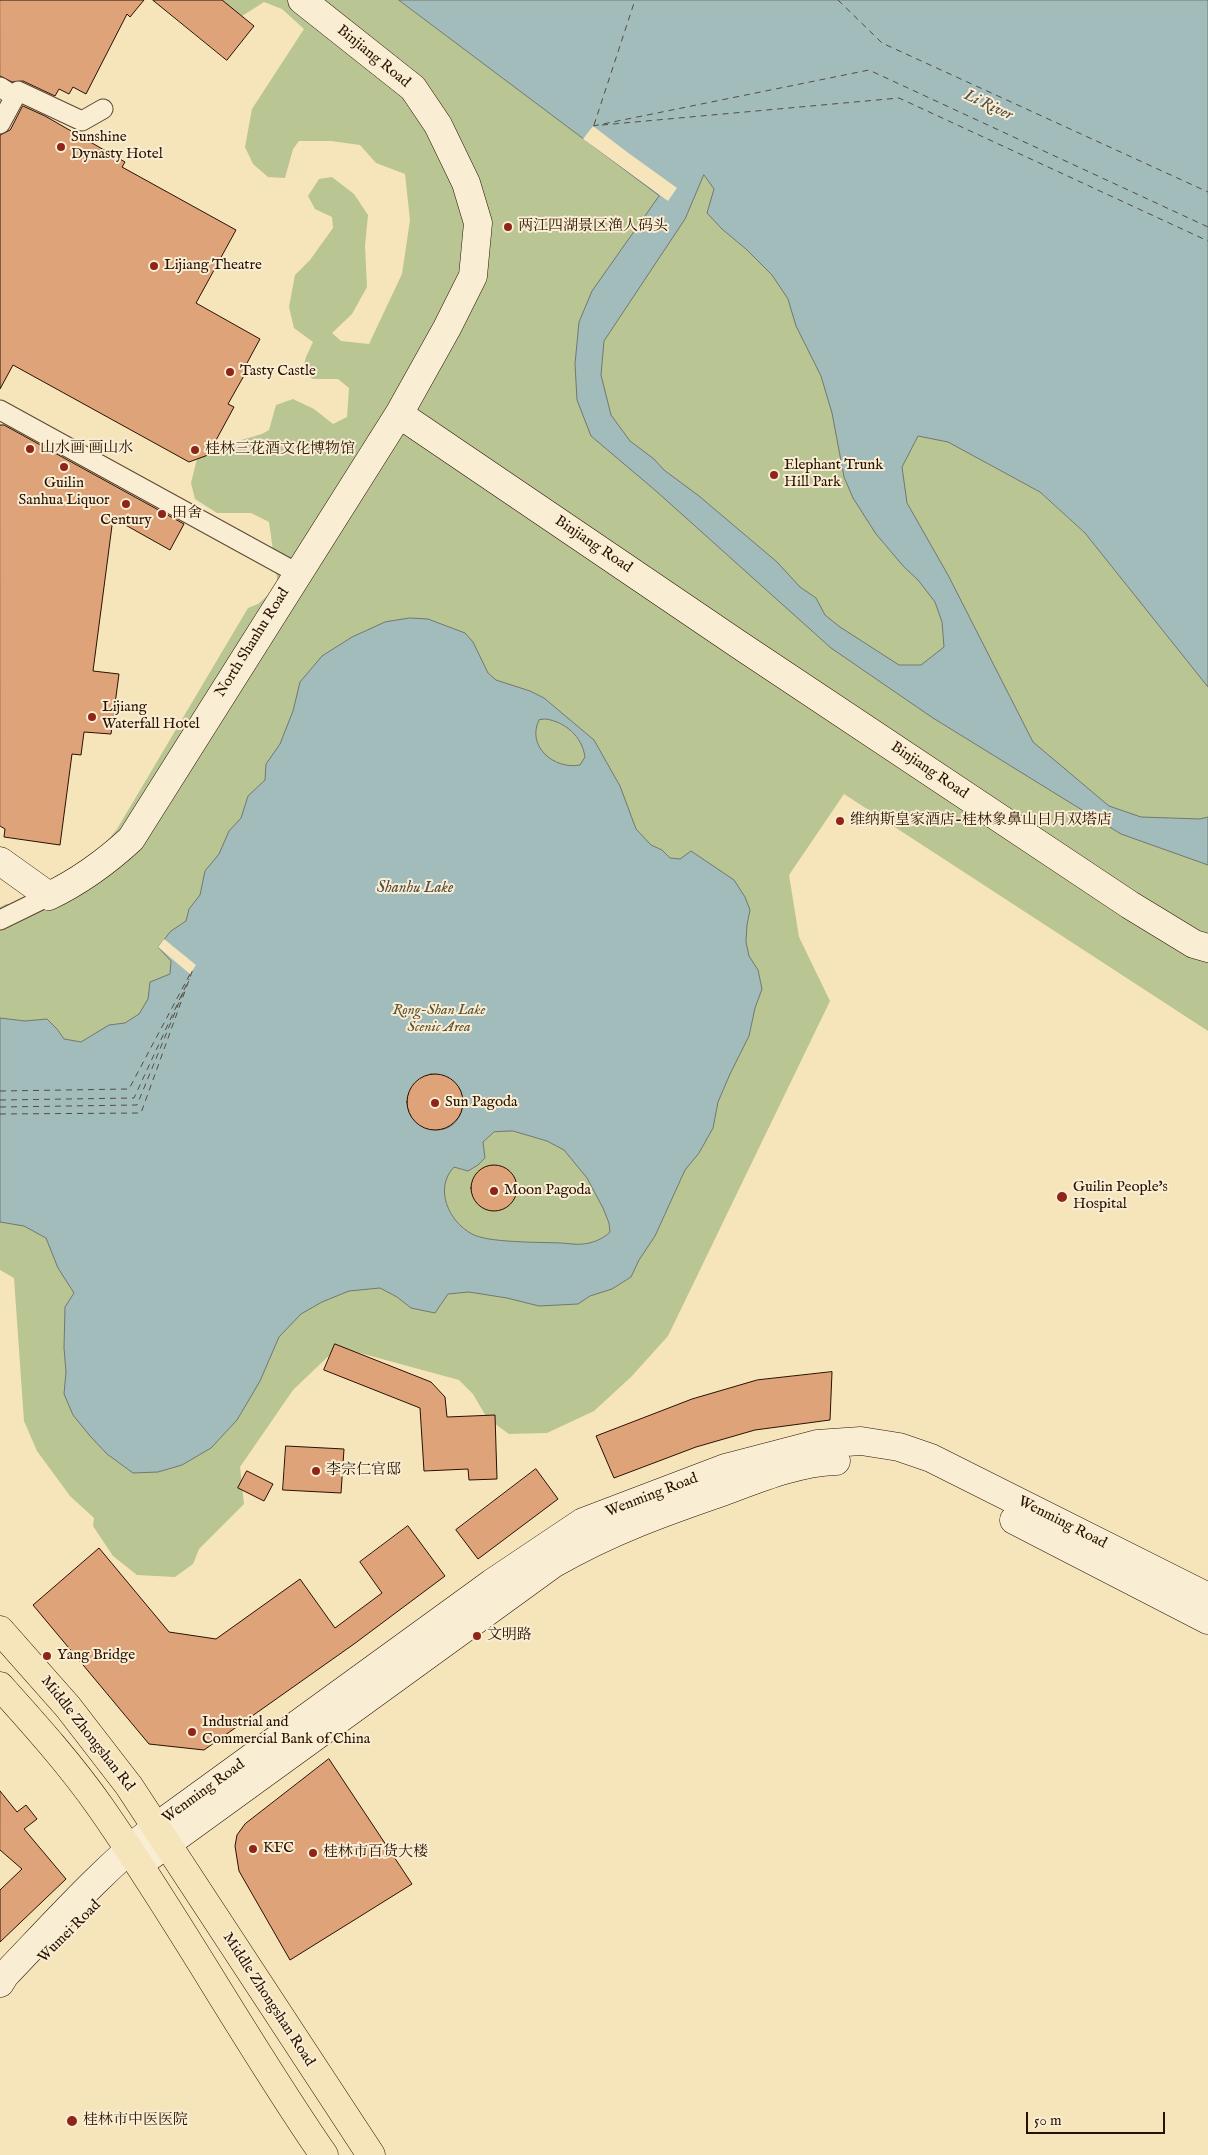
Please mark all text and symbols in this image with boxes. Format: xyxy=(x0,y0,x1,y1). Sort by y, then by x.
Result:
street label: Binjiang Road xyxy=(333,22,413,92)
water label: Li River xyxy=(961,86,1015,126)
place label: Sunshine Dynasty Hotel xyxy=(71,129,163,164)
marker: Sunshine Dynasty Hotel xyxy=(55,141,67,153)
place label: 两江四湖景区渔人码头 xyxy=(518,218,668,236)
marker: 两江四湖景区渔人码头 xyxy=(502,221,514,233)
place label: Lijiang Theatre xyxy=(164,257,262,275)
marker: Lijiang Theatre xyxy=(148,260,160,272)
place label: Tasty Castle xyxy=(240,363,316,381)
marker: Tasty Castle xyxy=(224,366,236,378)
place label: 山水画 画山水 xyxy=(40,440,133,458)
place label: 桂林三花酒文化博物馆 xyxy=(205,441,355,459)
marker: 山水画 画山水 xyxy=(24,443,36,455)
marker: 桂林三花酒文化博物馆 xyxy=(189,444,201,456)
place label: Elephant Trunk Hill Park xyxy=(784,457,883,492)
marker: Guilin Sanhua Liquor xyxy=(58,461,70,473)
marker: Elephant Trunk Hill Park xyxy=(768,469,780,481)
place label: Guilin Sanhua Liquor xyxy=(19,475,109,510)
marker: Century xyxy=(120,498,132,510)
place label: 田舍 xyxy=(172,505,202,523)
marker: 田舍 xyxy=(156,508,168,520)
place label: Century xyxy=(100,512,152,530)
street label: Binjiang Road xyxy=(551,513,635,577)
street label: North Shanhu Road xyxy=(212,585,294,701)
place label: Lijiang Waterfall Hotel xyxy=(102,699,200,734)
marker: Lijiang Waterfall Hotel xyxy=(86,711,98,723)
street label: Binjiang Road xyxy=(887,739,971,803)
place label: 维纳斯皇家酒店-桂林象鼻山日月双塔店 xyxy=(850,812,1112,830)
marker: 维纳斯皇家酒店-桂林象鼻山日月双塔店 xyxy=(834,815,846,827)
water label: Shanhu Lake xyxy=(377,879,453,899)
park label: Rong-Shan Lake Scenic Area xyxy=(392,1002,486,1037)
place label: Sun Pagoda xyxy=(445,1094,517,1112)
marker: Sun Pagoda xyxy=(429,1097,441,1109)
place label: Guilin People's Hospital xyxy=(1073,1179,1168,1214)
place label: Moon Pagoda xyxy=(504,1182,591,1200)
marker: Moon Pagoda xyxy=(488,1185,500,1197)
marker: Guilin People's Hospital xyxy=(1055,1190,1069,1204)
place label: 李宗仁官邸 xyxy=(326,1462,401,1480)
marker: 李宗仁官邸 xyxy=(310,1465,322,1477)
street label: Wenming Road xyxy=(603,1470,701,1522)
street label: Wenming Road xyxy=(1015,1493,1109,1553)
place label: 文明路 xyxy=(487,1627,532,1645)
marker: 文明路 xyxy=(471,1630,483,1642)
place label: Yang Bridge xyxy=(57,1647,135,1665)
marker: Yang Bridge xyxy=(41,1650,53,1662)
street label: Middle Zhongshan Rd xyxy=(36,1673,138,1795)
place label: Industrial and Commercial Bank of China xyxy=(202,1714,370,1749)
marker: Industrial and Commercial Bank of China xyxy=(186,1726,198,1738)
street label: Wenming Road xyxy=(159,1756,249,1828)
place label: KFC xyxy=(263,1840,294,1858)
marker: KFC xyxy=(247,1843,259,1855)
place label: 桂林市百货大楼 xyxy=(323,1844,428,1862)
marker: 桂林市百货大楼 xyxy=(307,1847,319,1859)
street label: Wumei Road xyxy=(35,1897,105,1967)
street label: Middle Zhongshan Road xyxy=(218,1930,318,2070)
scale bar xyxy=(1028,2102,1167,2134)
text: 50 m xyxy=(1034,2111,1062,2130)
place label: 桂林市中医医院 xyxy=(83,2112,188,2130)
marker: 桂林市中医医院 xyxy=(65,2114,79,2128)

